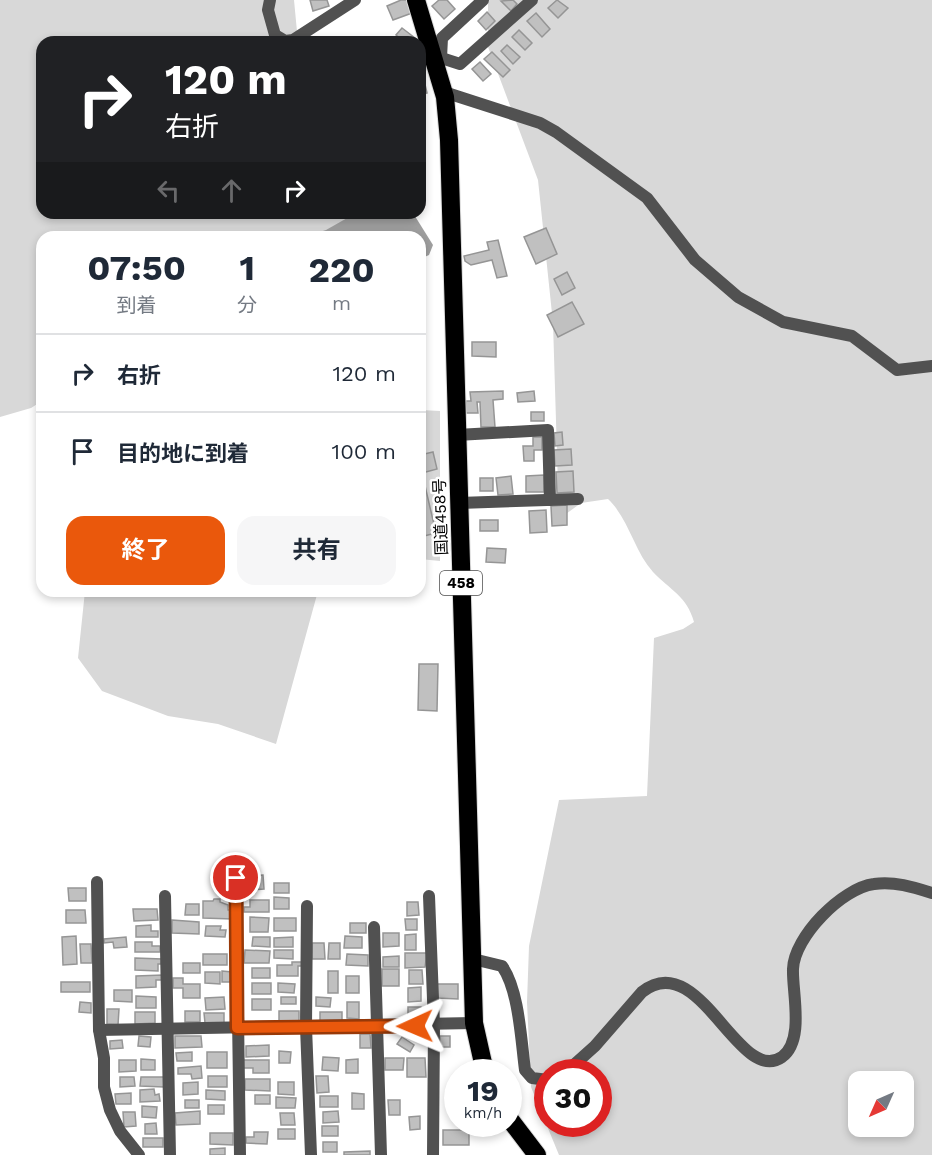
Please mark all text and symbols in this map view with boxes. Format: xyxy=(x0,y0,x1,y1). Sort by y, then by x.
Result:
text: 120 m xyxy=(165,55,287,104)
icon: right xyxy=(66,60,144,138)
text: 右折 xyxy=(165,111,219,143)
icon: left xyxy=(152,174,185,207)
icon: ahead xyxy=(215,174,248,207)
icon: right xyxy=(278,174,311,207)
text: 07:50 xyxy=(87,247,186,289)
text: 1 xyxy=(239,247,255,289)
text: 220 xyxy=(309,249,375,291)
text: m xyxy=(332,291,351,315)
text: 到着 xyxy=(117,293,157,317)
text: 分 xyxy=(237,293,257,317)
icon: right xyxy=(66,357,99,390)
text: 120 m xyxy=(332,361,396,386)
text: 右折 xyxy=(117,363,161,388)
icon: arrive xyxy=(66,435,99,468)
text: 100 m xyxy=(332,439,396,464)
text: 目的地に到着 xyxy=(117,441,249,466)
street label: 国道458号 xyxy=(430,478,451,556)
button: 終了 xyxy=(66,516,225,585)
button: 共有 xyxy=(237,516,396,585)
road number: 458 xyxy=(440,571,482,595)
pin xyxy=(210,852,261,903)
icon: arrive xyxy=(219,861,252,894)
position arrow xyxy=(383,994,447,1058)
speed limit sign: 30 xyxy=(534,1059,612,1137)
north arrow xyxy=(848,1071,914,1137)
map controls xyxy=(848,1071,914,1137)
text: 19 xyxy=(467,1073,499,1108)
text: km/h xyxy=(464,1104,502,1122)

